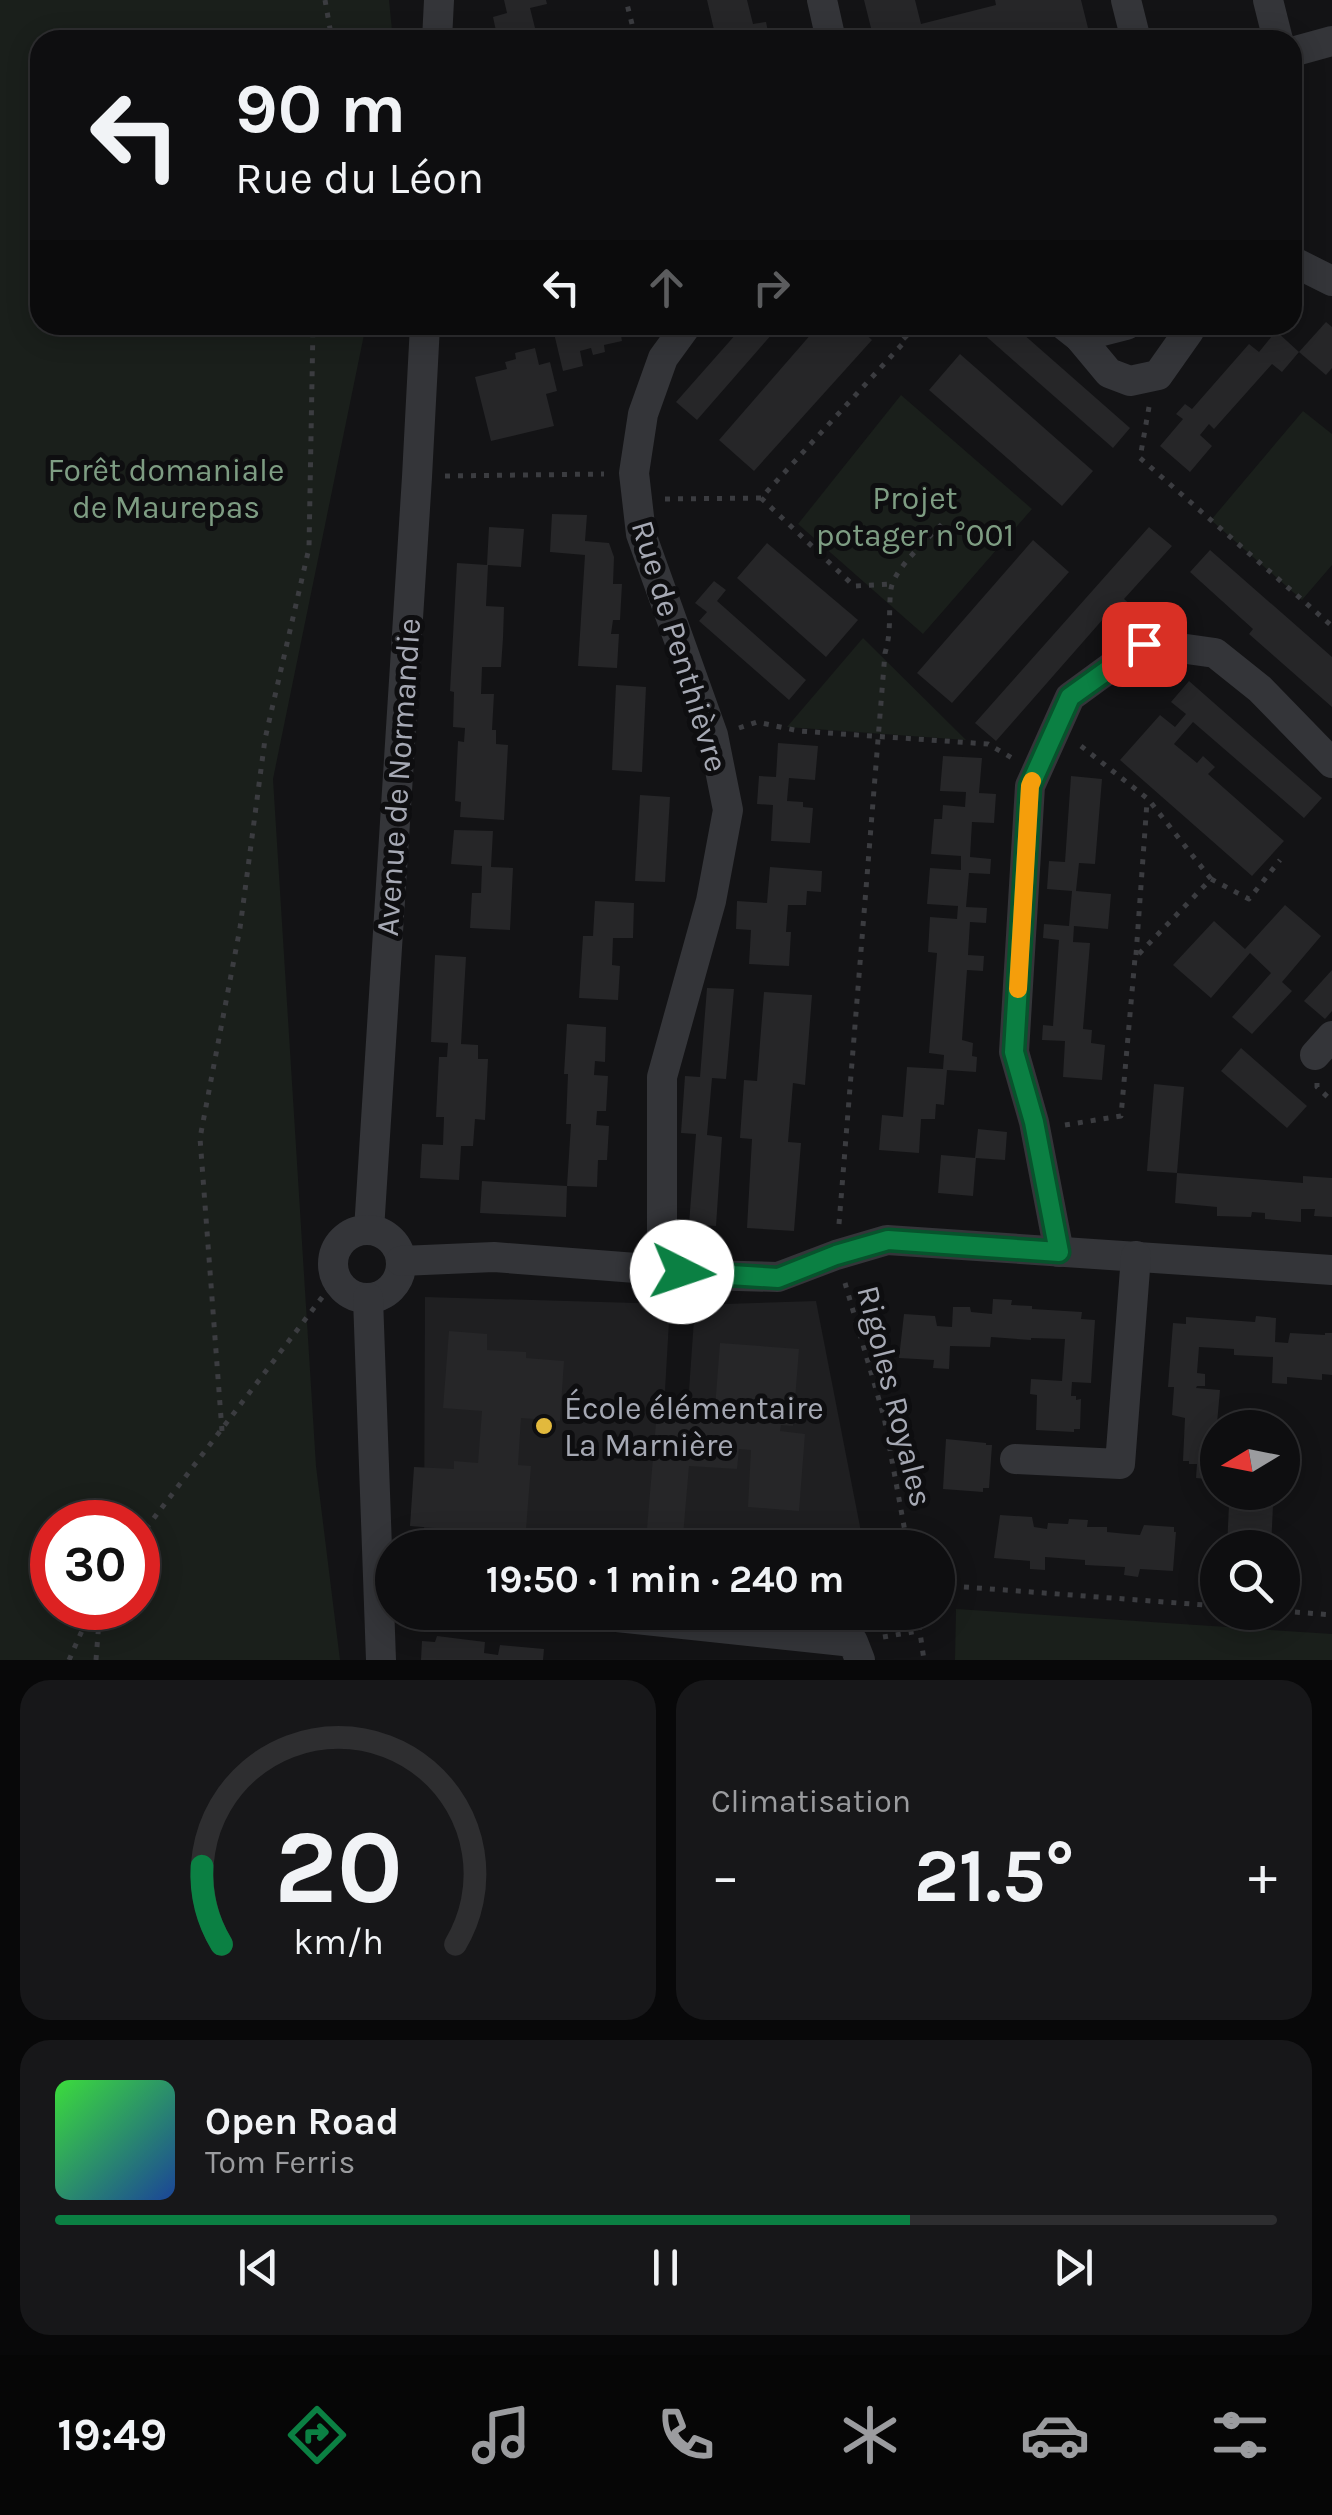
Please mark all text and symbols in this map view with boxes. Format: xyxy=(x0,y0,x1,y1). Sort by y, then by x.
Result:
text: 90 m xyxy=(235,68,406,150)
icon: left xyxy=(70,70,200,200)
text: Rue du Léon xyxy=(235,152,484,204)
icon: left xyxy=(534,260,589,315)
icon: ahead xyxy=(639,260,694,315)
icon: right xyxy=(744,260,799,315)
park label: Forêt domaniale de Maurepas xyxy=(48,452,284,526)
park label: Projet potager n°001 xyxy=(816,480,1014,554)
street label: Rue de Penthièvre xyxy=(624,516,735,776)
pin xyxy=(1102,602,1187,687)
street label: Avenue de Normandie xyxy=(369,617,428,937)
icon: arrive xyxy=(1117,617,1172,672)
position arrow xyxy=(630,1220,734,1324)
street label: Rigoles Royales xyxy=(849,1282,940,1510)
place label: École élémentaire La Marnière xyxy=(564,1388,824,1464)
north arrow xyxy=(1200,1410,1300,1510)
map controls xyxy=(1200,1410,1300,1630)
marker: École élémentaire La Marnière xyxy=(533,1415,555,1437)
speed limit sign: 30 xyxy=(30,1500,160,1630)
button: search xyxy=(1200,1530,1300,1630)
text: 19:50 · 1 min · 240 m xyxy=(486,1557,844,1602)
text: Climatisation xyxy=(711,1783,911,1820)
text: 20 xyxy=(274,1807,402,1928)
text: 21.5° xyxy=(913,1832,1075,1920)
text: − xyxy=(711,1844,740,1908)
text: + xyxy=(1248,1844,1277,1908)
text: km/h xyxy=(293,1921,383,1963)
text: Open Road xyxy=(205,2099,399,2144)
text: Tom Ferris xyxy=(205,2144,355,2181)
icon: previous xyxy=(231,2240,286,2295)
icon: pause xyxy=(638,2240,693,2295)
icon: next xyxy=(1046,2240,1101,2295)
icon: directions xyxy=(282,2400,352,2470)
icon: music xyxy=(466,2400,536,2470)
icon: phone xyxy=(651,2400,721,2470)
icon: climate xyxy=(835,2400,905,2470)
icon: car xyxy=(1020,2400,1090,2470)
icon: filters xyxy=(1205,2400,1275,2470)
text: 19:49 xyxy=(57,2409,167,2461)

